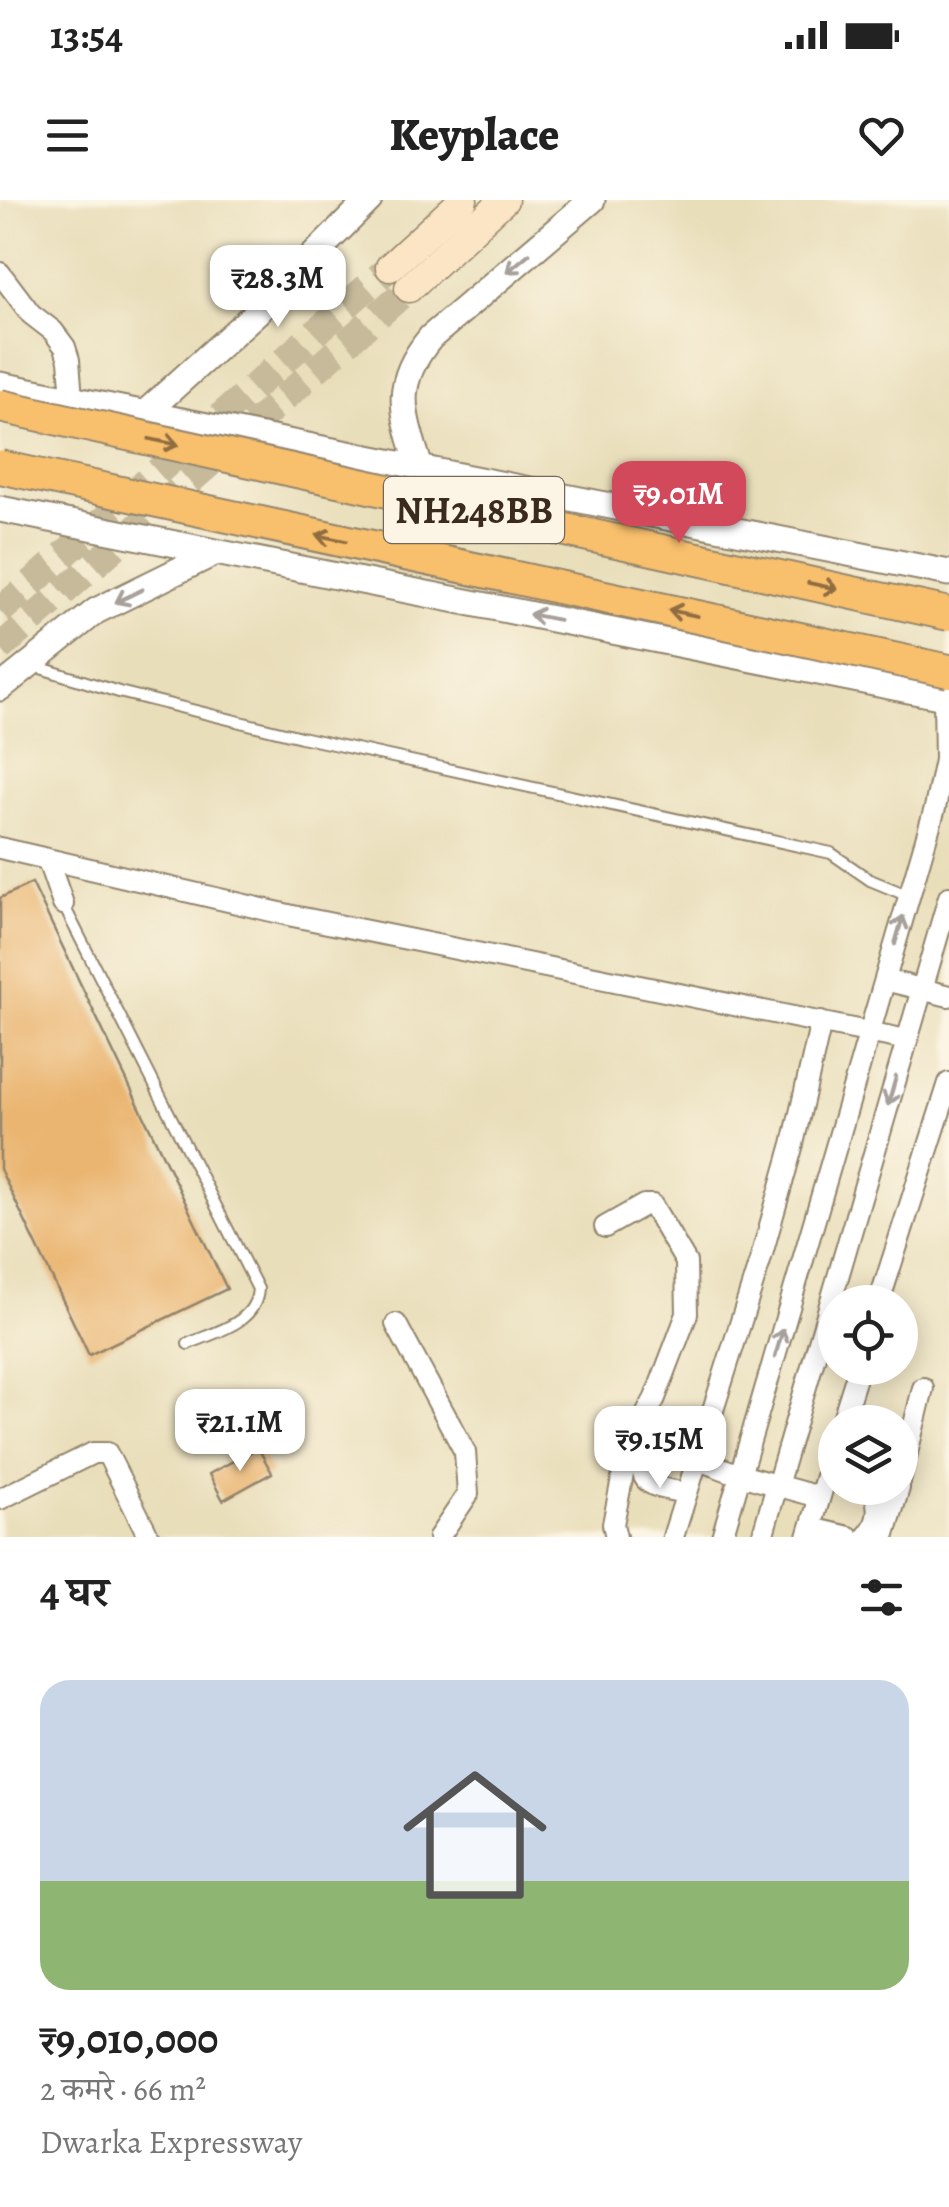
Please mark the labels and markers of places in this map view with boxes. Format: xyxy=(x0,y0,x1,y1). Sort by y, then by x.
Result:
pin: ₹28.3M xyxy=(197,245,359,330)
pin: ₹9.01M xyxy=(598,461,760,546)
pin: ₹21.1M xyxy=(159,1389,321,1474)
pin: ₹9.15M xyxy=(579,1406,741,1491)

